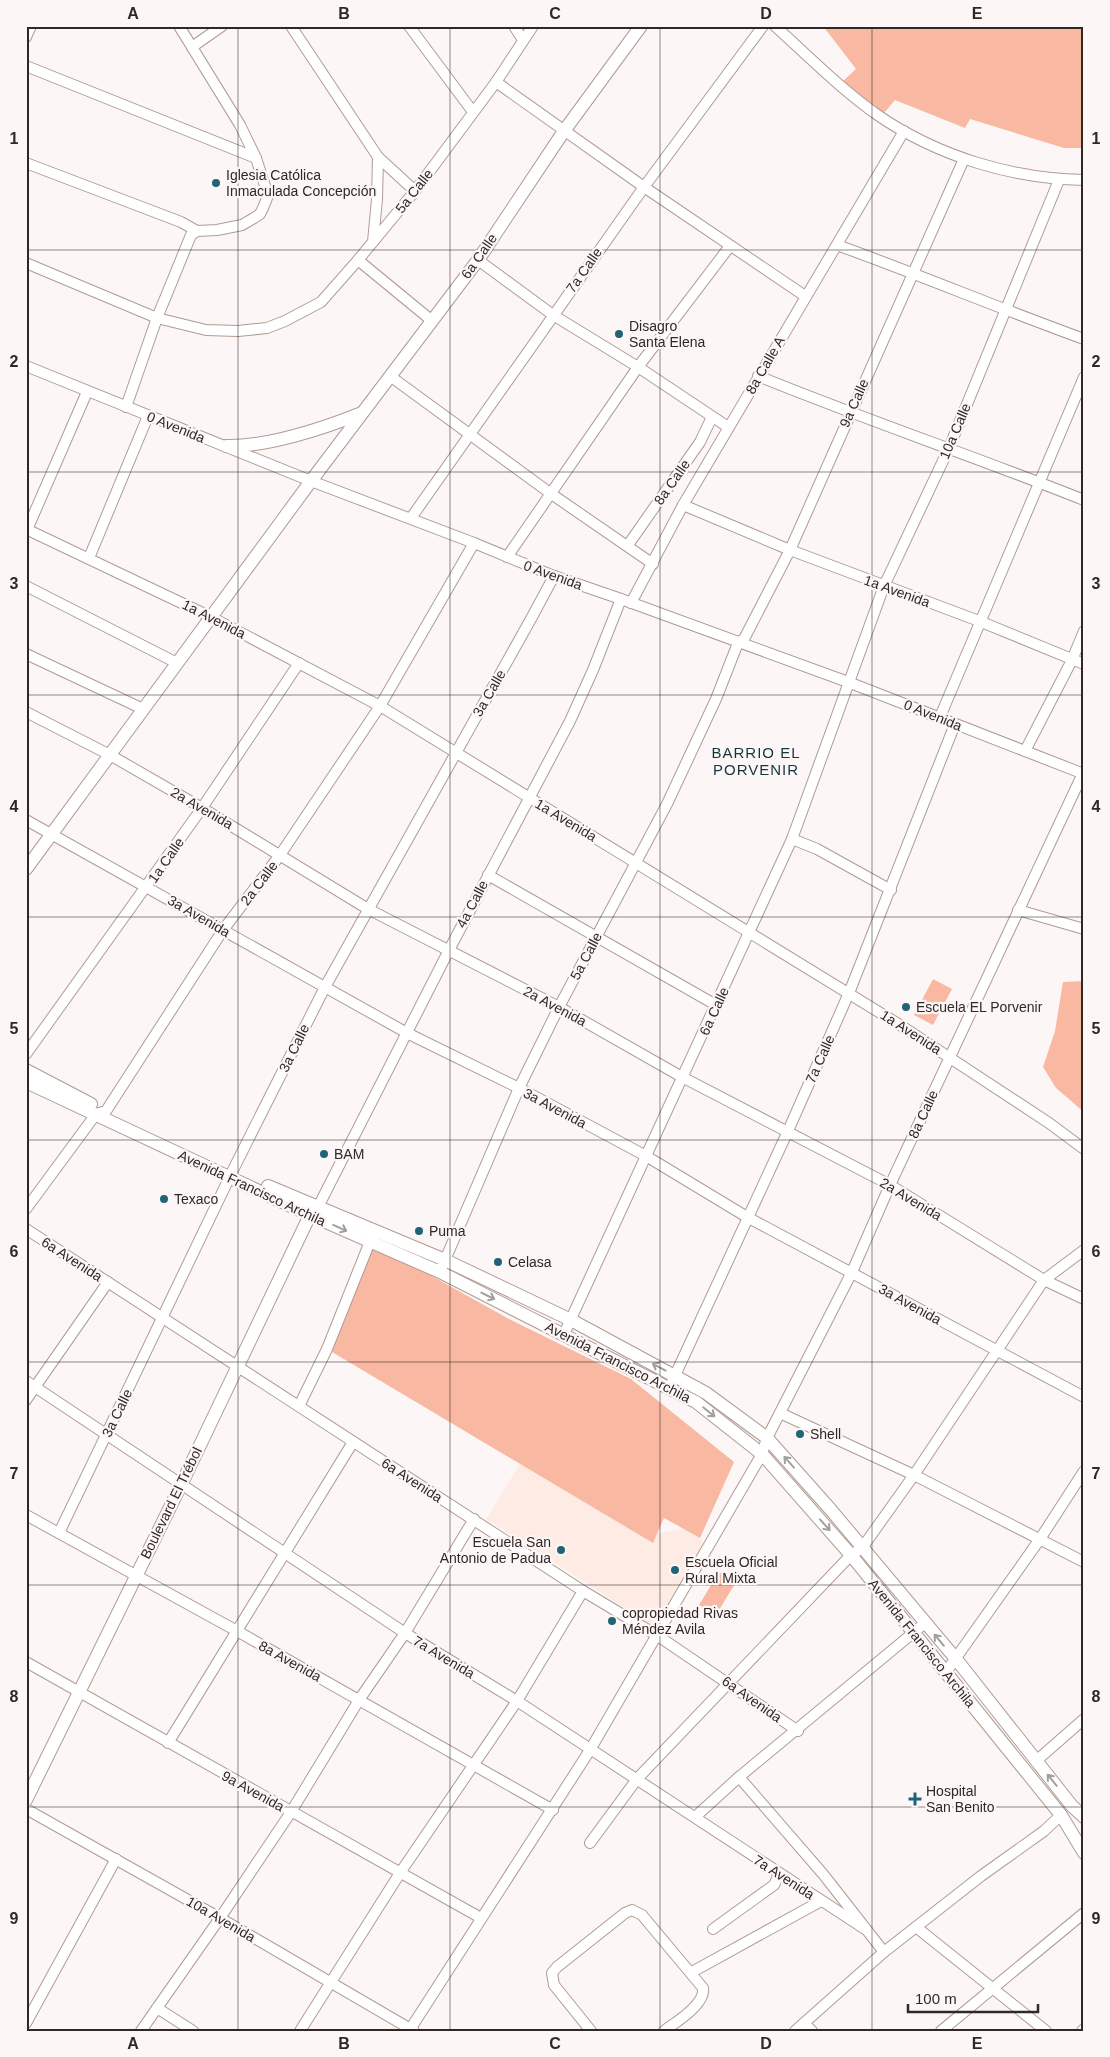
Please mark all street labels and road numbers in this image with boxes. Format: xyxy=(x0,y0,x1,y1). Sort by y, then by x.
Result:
street label: 5a Calle xyxy=(392,166,436,216)
street label: 6a Calle xyxy=(458,230,500,282)
street label: 7a Calle xyxy=(563,244,605,296)
street label: 8a Calle A xyxy=(742,333,788,397)
street label: 9a Calle xyxy=(836,376,872,430)
street label: 10a Calle xyxy=(936,400,974,461)
street label: 0 Avenida xyxy=(145,408,208,446)
street label: 8a Calle xyxy=(651,456,693,508)
street label: 0 Avenida xyxy=(521,557,585,593)
street label: 1a Avenida xyxy=(862,572,932,610)
street label: 1a Avenida xyxy=(180,596,249,642)
street label: 3a Calle xyxy=(469,667,509,719)
street label: 0 Avenida xyxy=(902,696,965,734)
street label: 2a Avenida xyxy=(168,784,236,832)
street label: 1a Avenida xyxy=(532,795,600,845)
street label: 1a Calle xyxy=(145,834,187,886)
street label: 2a Calle xyxy=(237,858,281,908)
street label: 4a Calle xyxy=(453,877,491,930)
street label: 3a Avenida xyxy=(165,892,233,940)
street label: 5a Calle xyxy=(567,929,605,982)
street label: 2a Avenida xyxy=(521,983,589,1029)
street label: 6a Calle xyxy=(696,984,732,1038)
street label: 1a Avenida xyxy=(878,1006,944,1058)
street label: 3a Calle xyxy=(276,1021,313,1075)
street label: 7a Calle xyxy=(802,1032,838,1086)
street label: 3a Avenida xyxy=(521,1085,589,1131)
street label: 8a Calle xyxy=(905,1087,941,1141)
street label: Avenida Francisco Archila xyxy=(176,1147,328,1229)
street label: 2a Avenida xyxy=(877,1174,945,1224)
street label: 6a Avenida xyxy=(39,1233,105,1285)
street label: 3a Avenida xyxy=(876,1280,944,1328)
street label: Avenida Francisco Archila xyxy=(543,1318,693,1406)
street label: 3a Calle xyxy=(99,1386,136,1440)
street label: Boulevard El Trébol xyxy=(137,1445,205,1561)
street label: 6a Avenida xyxy=(379,1454,445,1506)
street label: Avenida Francisco Archila xyxy=(865,1575,979,1711)
street label: 7a Avenida xyxy=(410,1632,478,1682)
street label: 8a Avenida xyxy=(256,1637,324,1685)
street label: 6a Avenida xyxy=(719,1673,785,1725)
street label: 9a Avenida xyxy=(219,1767,287,1815)
street label: 7a Avenida xyxy=(751,1851,817,1903)
street label: 10a Avenida xyxy=(184,1893,258,1945)

